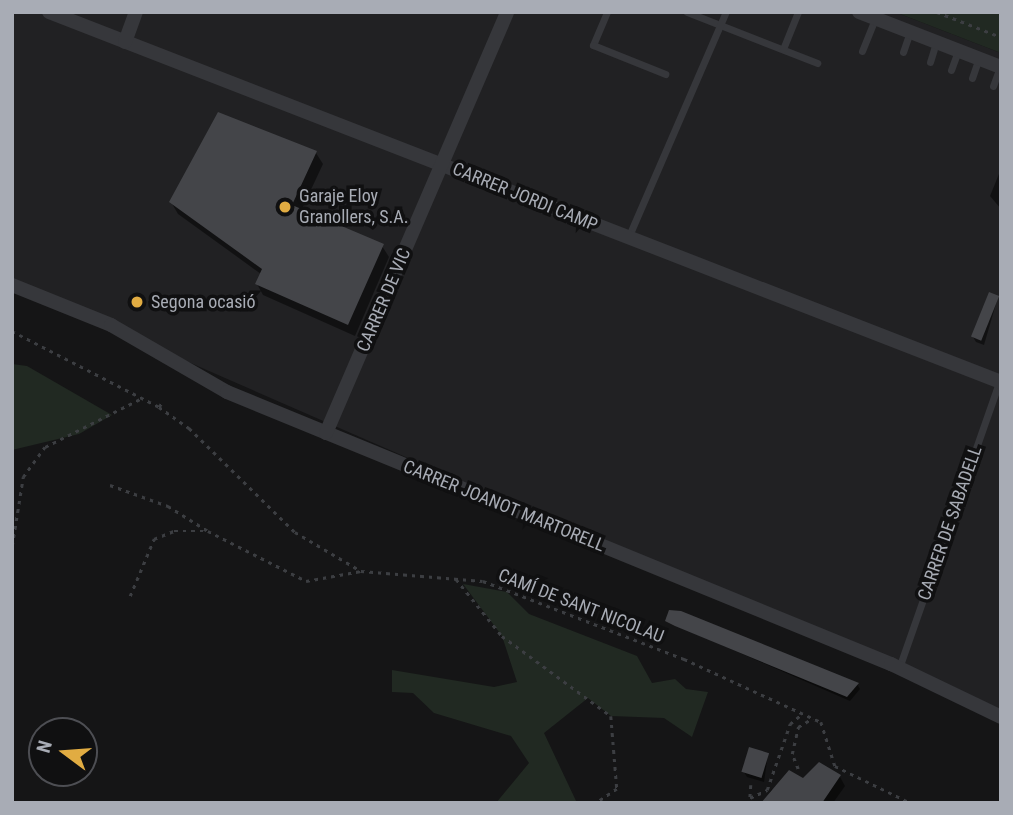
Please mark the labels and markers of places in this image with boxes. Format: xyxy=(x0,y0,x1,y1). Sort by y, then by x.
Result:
place label: Garaje Eloy Granollers, S.A. xyxy=(299,186,408,228)
marker: Garaje Eloy Granollers, S.A. xyxy=(277,199,293,215)
place label: Segona ocasió xyxy=(151,291,256,313)
marker: Segona ocasió xyxy=(129,294,145,310)

